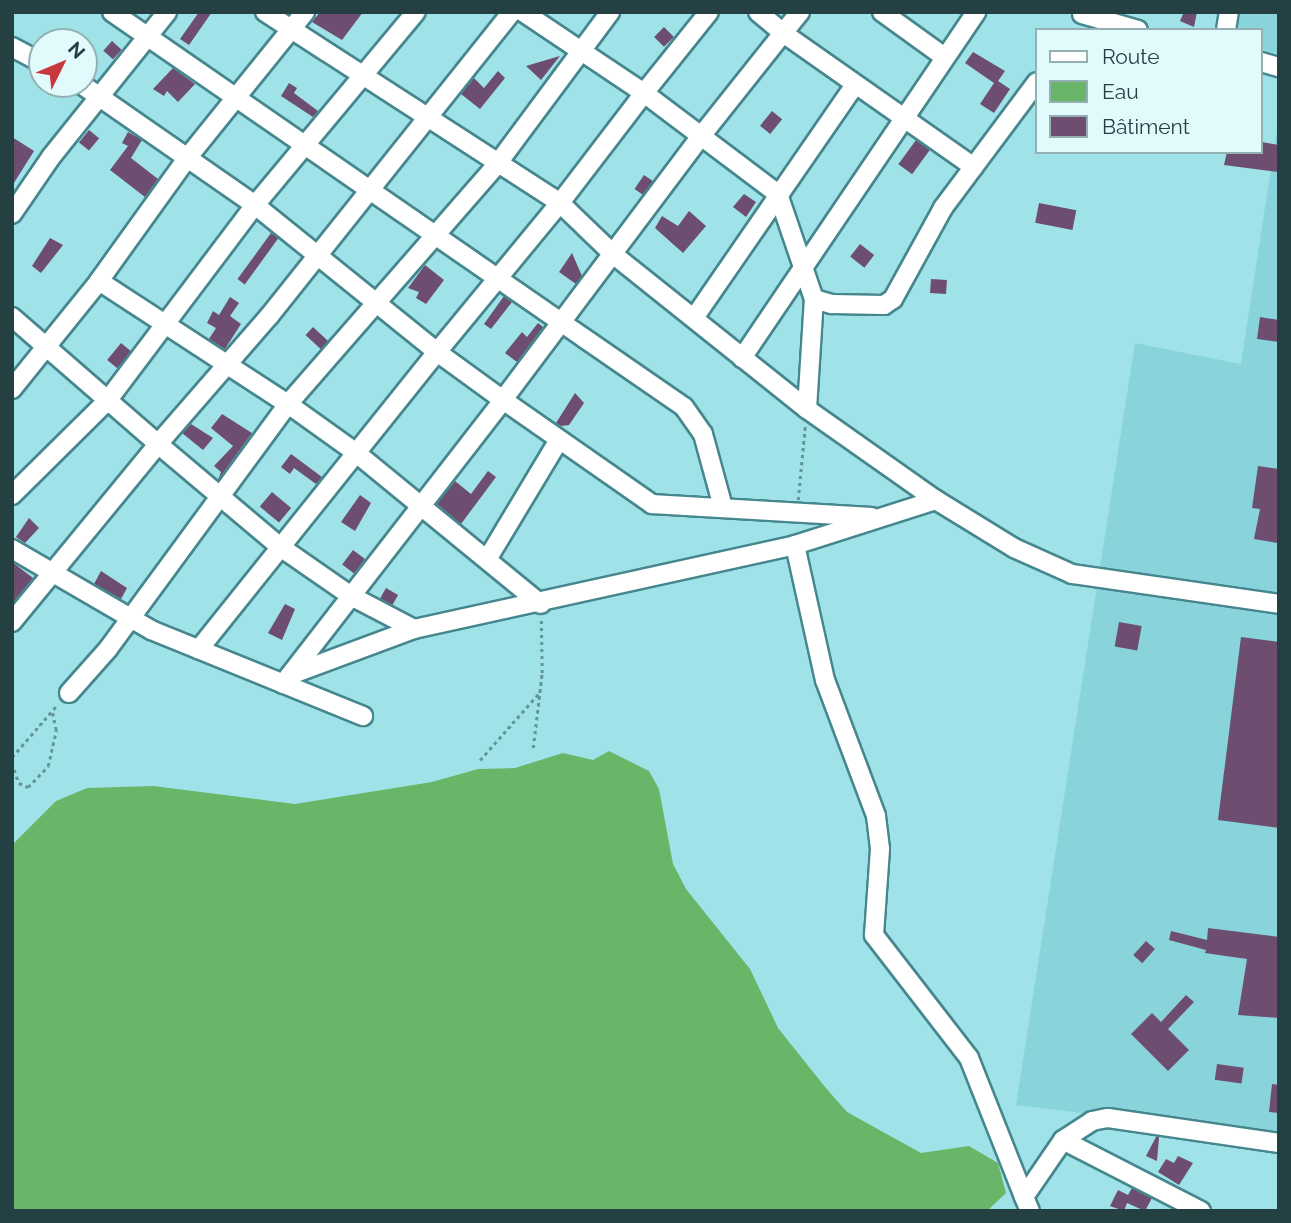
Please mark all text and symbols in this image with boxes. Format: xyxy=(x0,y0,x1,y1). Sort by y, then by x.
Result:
north arrow xyxy=(28,28,98,98)
legend xyxy=(1036,28,1263,154)
text: N xyxy=(64,37,90,63)
text: Route xyxy=(1102,44,1160,69)
text: Eau xyxy=(1102,79,1139,104)
text: Bâtiment xyxy=(1102,114,1190,139)

